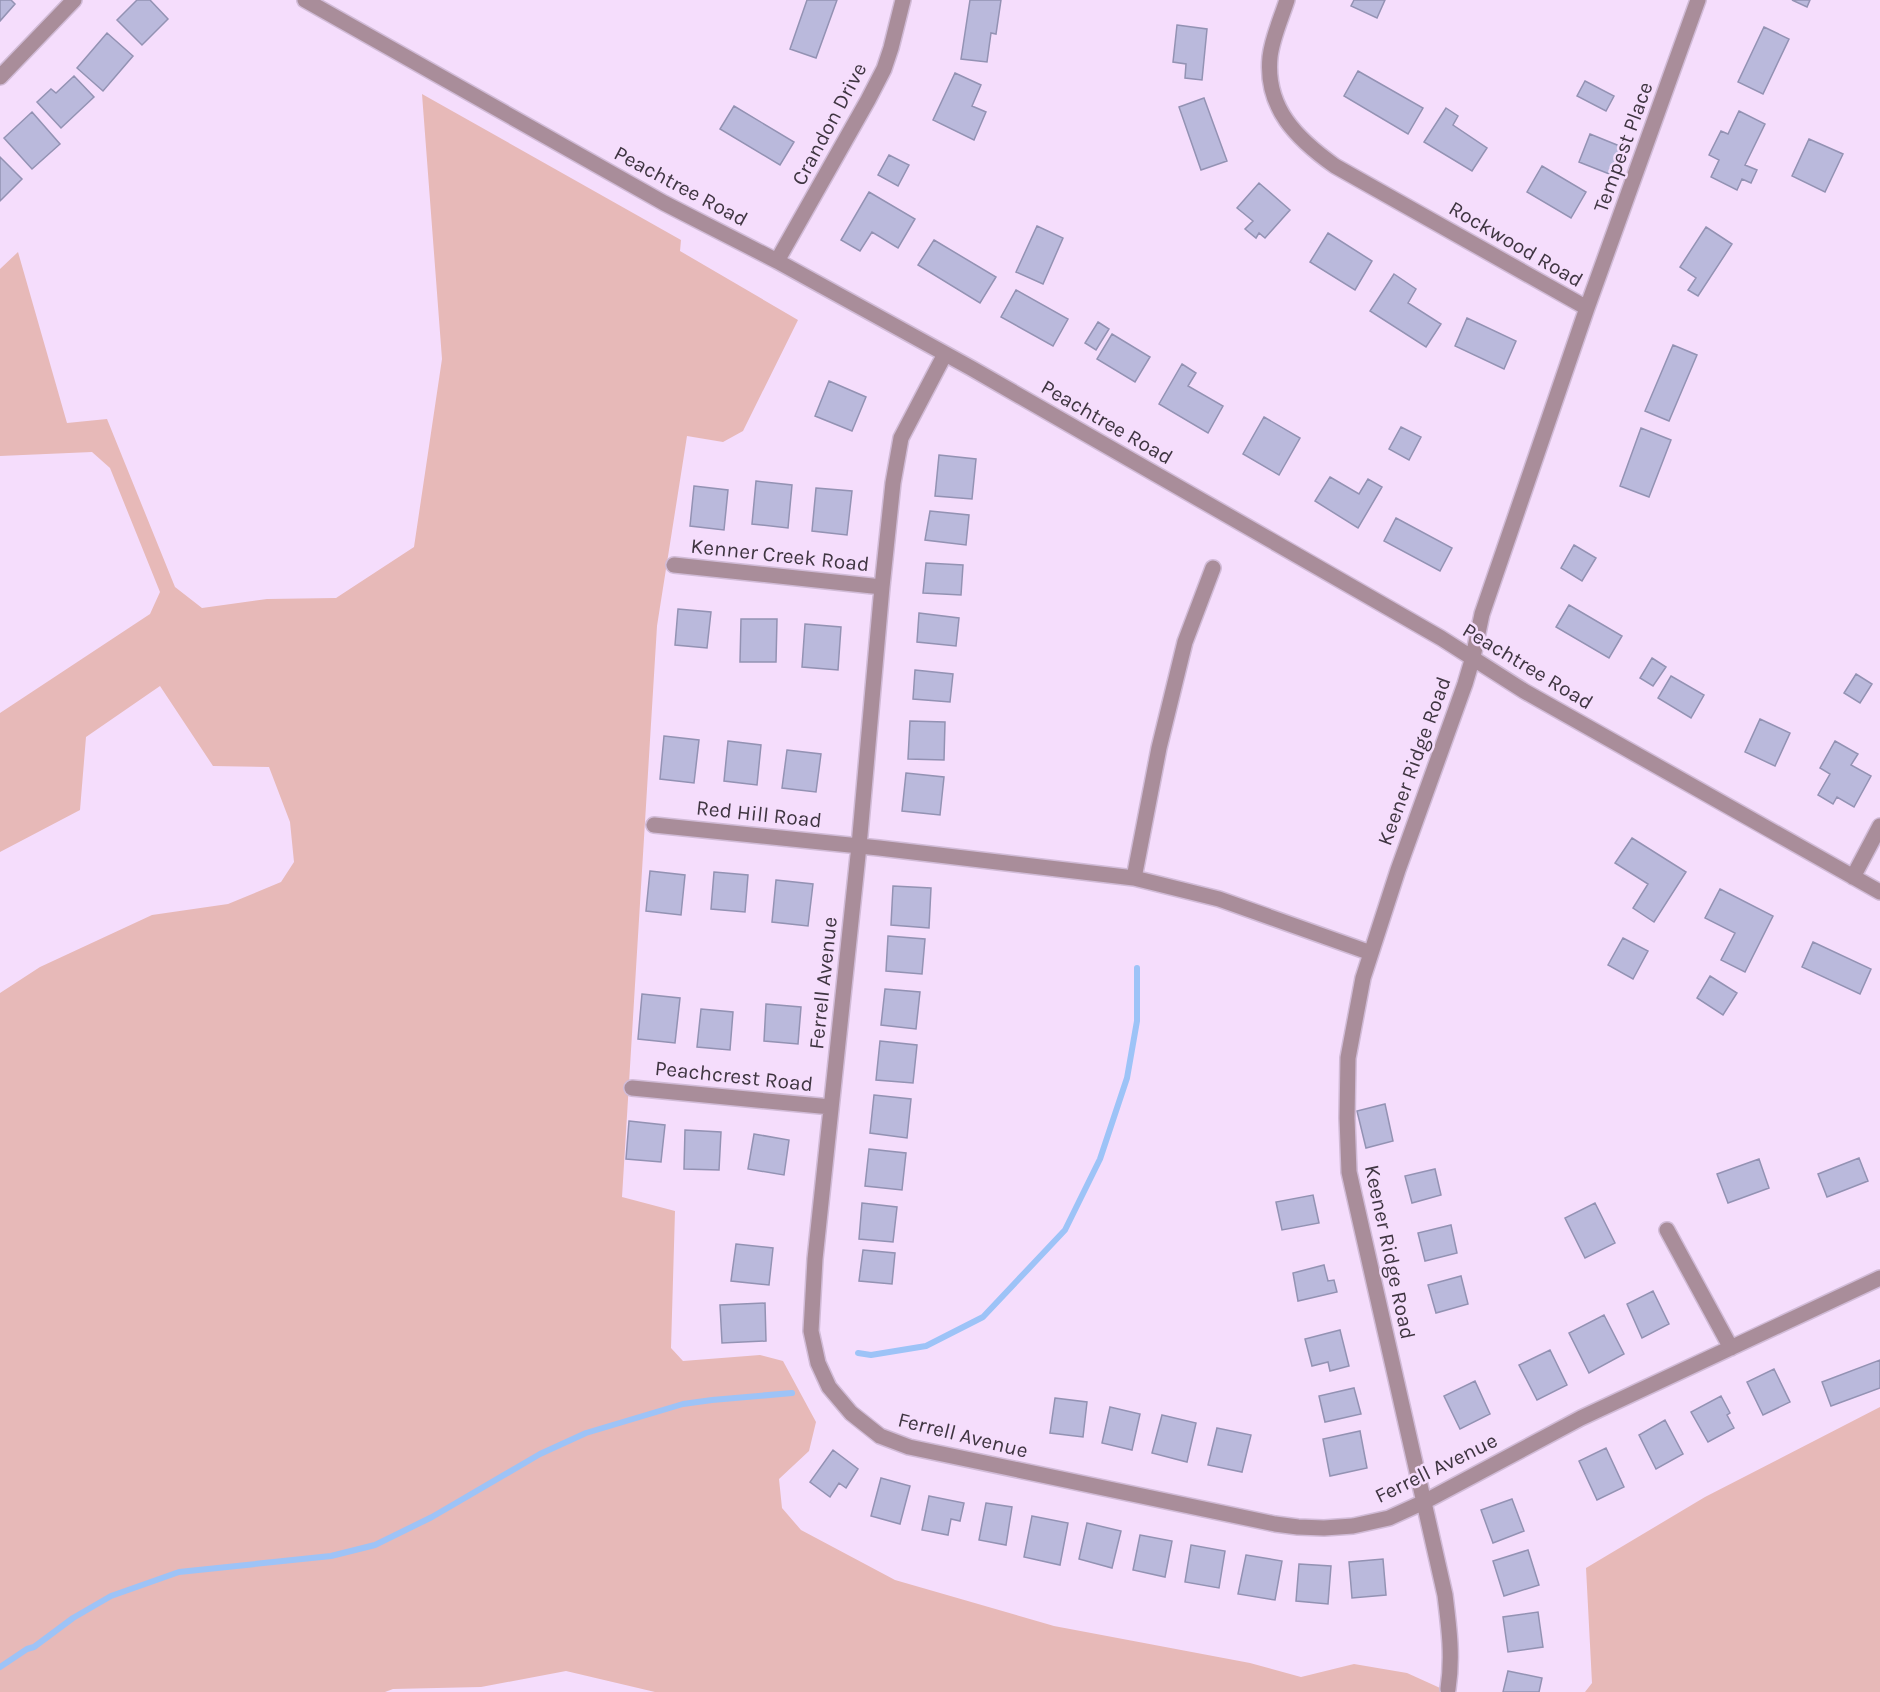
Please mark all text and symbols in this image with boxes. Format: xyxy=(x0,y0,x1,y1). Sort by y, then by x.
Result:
street label: Crandon Drive xyxy=(787,59,871,189)
street label: Tempest Place xyxy=(1588,79,1658,215)
street label: Peachtree Road xyxy=(610,141,752,231)
street label: Rockwood Road xyxy=(1445,196,1587,292)
street label: Peachtree Road xyxy=(1037,375,1177,469)
street label: Kenner Creek Road xyxy=(690,534,870,576)
street label: Peachtree Road xyxy=(1458,618,1598,714)
street label: Keener Ridge Road xyxy=(1372,673,1456,849)
street label: Red Hill Road xyxy=(695,795,823,833)
street label: Ferrell Avenue xyxy=(804,916,842,1050)
street label: Peachcrest Road xyxy=(654,1056,814,1096)
street label: Keener Ridge Road xyxy=(1360,1163,1420,1341)
street label: Ferrell Avenue xyxy=(896,1407,1030,1463)
street label: Ferrell Avenue xyxy=(1371,1428,1501,1508)

